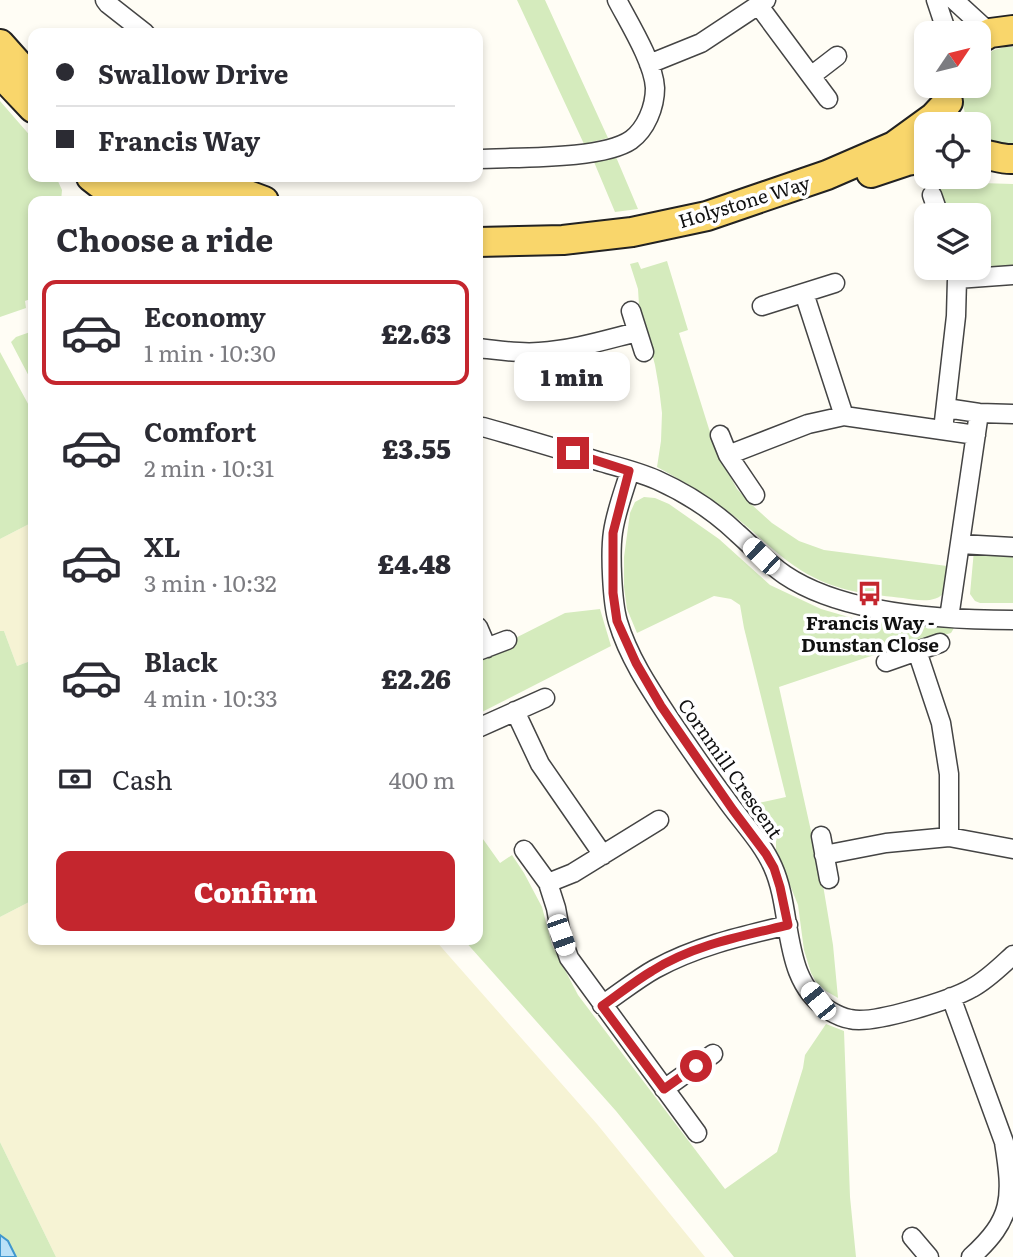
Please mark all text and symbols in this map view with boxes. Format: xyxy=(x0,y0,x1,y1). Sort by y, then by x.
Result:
north arrow xyxy=(914,21,990,98)
map controls xyxy=(914,21,991,280)
text: Swallow Drive xyxy=(98,53,288,92)
button: locate xyxy=(914,112,991,189)
text: Francis Way xyxy=(98,120,260,159)
street label: Holystone Way xyxy=(675,168,813,234)
button: layers xyxy=(914,203,991,280)
text: Choose a ride xyxy=(56,214,273,262)
text: Economy xyxy=(144,296,266,335)
icon: car xyxy=(60,301,123,364)
text: £2.63 xyxy=(381,313,451,352)
text: 1 min · 10:30 xyxy=(144,335,276,369)
callout: 1 min xyxy=(515,351,631,400)
text: 1 min xyxy=(541,359,603,393)
text: Comfort xyxy=(144,411,256,450)
icon: car xyxy=(60,416,123,479)
text: £3.55 xyxy=(382,428,451,467)
route end xyxy=(557,437,589,469)
text: 2 min · 10:31 xyxy=(144,450,274,484)
text: XL xyxy=(144,526,181,565)
icon: car xyxy=(60,531,123,594)
car xyxy=(739,534,784,578)
text: £4.48 xyxy=(378,543,451,582)
text: 3 min · 10:32 xyxy=(144,565,277,599)
bus stop icon: Francis Way - Dunstan Close xyxy=(856,580,884,608)
place label: Francis Way - Dunstan Close xyxy=(801,608,939,658)
text: Black xyxy=(144,641,218,680)
icon: car xyxy=(60,646,123,709)
text: £2.26 xyxy=(381,658,451,697)
text: 4 min · 10:33 xyxy=(144,680,278,714)
street label: Cornmill Crescent xyxy=(672,692,790,844)
text: Cash xyxy=(112,759,173,798)
icon: cash xyxy=(56,760,94,798)
text: 400 m xyxy=(389,762,455,796)
button: Confirm xyxy=(56,851,455,931)
car xyxy=(545,912,578,958)
car xyxy=(797,978,840,1024)
route start xyxy=(680,1050,712,1082)

